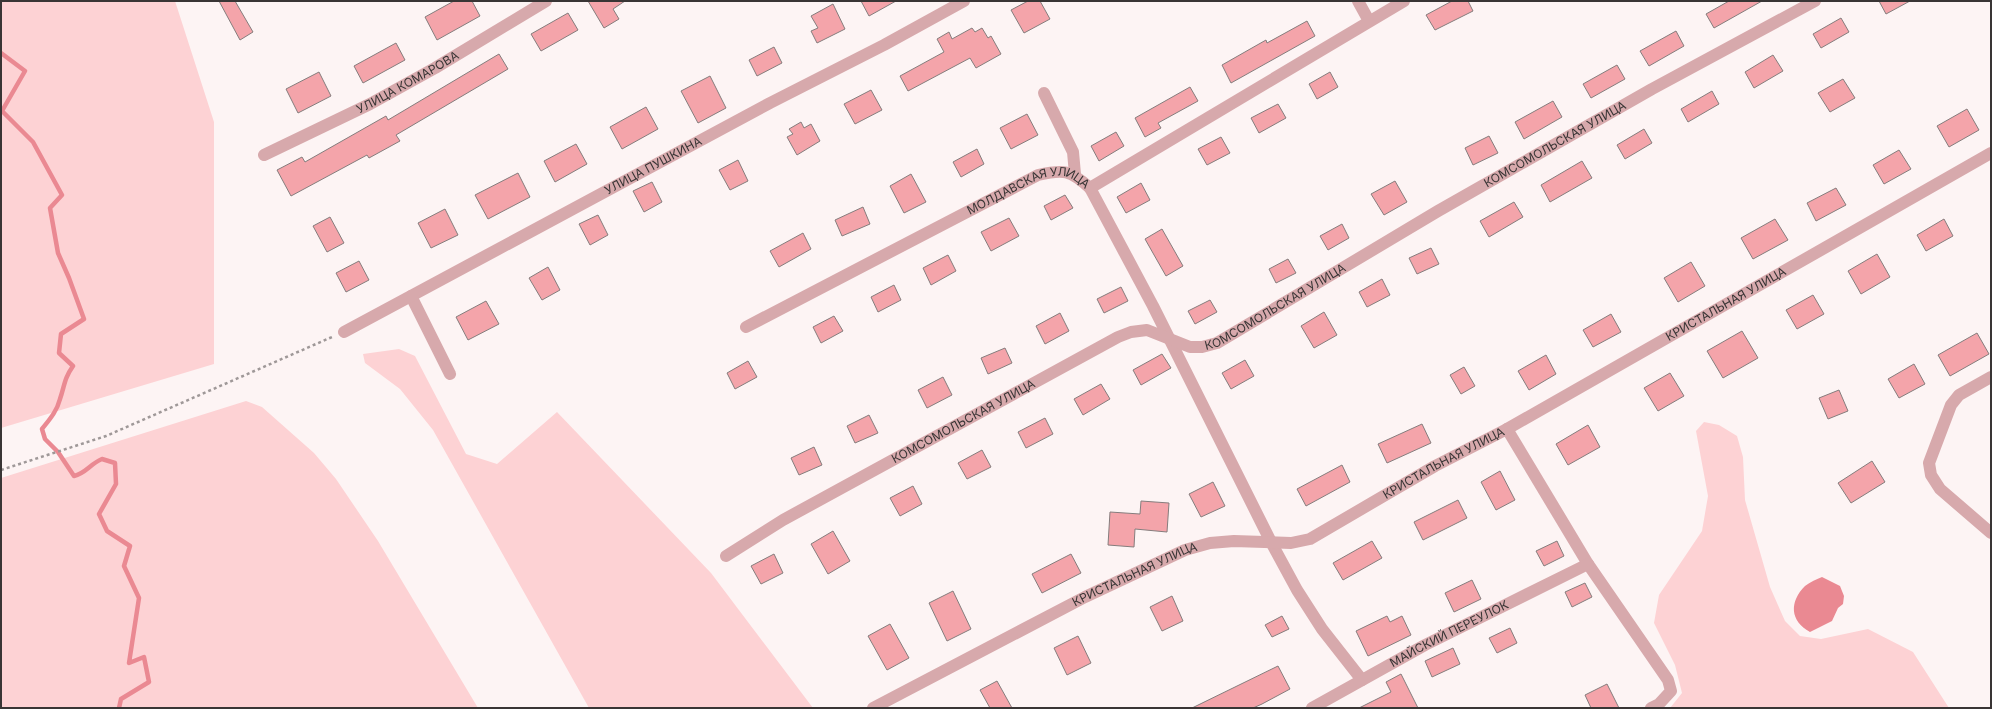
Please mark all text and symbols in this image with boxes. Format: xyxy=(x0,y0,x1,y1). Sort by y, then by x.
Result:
street label: УЛИЦА КОМАРОВА xyxy=(354,47,461,116)
street label: КОМСОМОЛЬСКАЯ УЛИЦА xyxy=(1481,97,1628,190)
street label: УЛИЦА ПУШКИНА xyxy=(602,133,704,198)
street label: МОЛДАВСКАЯ УЛИЦА xyxy=(964,163,1093,218)
street label: КОМСОМОЛЬСКАЯ УЛИЦА xyxy=(1203,260,1348,353)
street label: КРИСТАЛЬНАЯ УЛИЦА xyxy=(1663,263,1789,344)
street label: КОМСОМОЛЬСКАЯ УЛИЦА xyxy=(889,376,1038,466)
street label: КРИСТАЛЬНАЯ УЛИЦА xyxy=(1380,424,1507,502)
street label: КРИСТАЛЬНАЯ УЛИЦА xyxy=(1069,539,1199,609)
street label: МАЙСКИЙ ПЕРЕУЛОК xyxy=(1387,597,1511,670)

